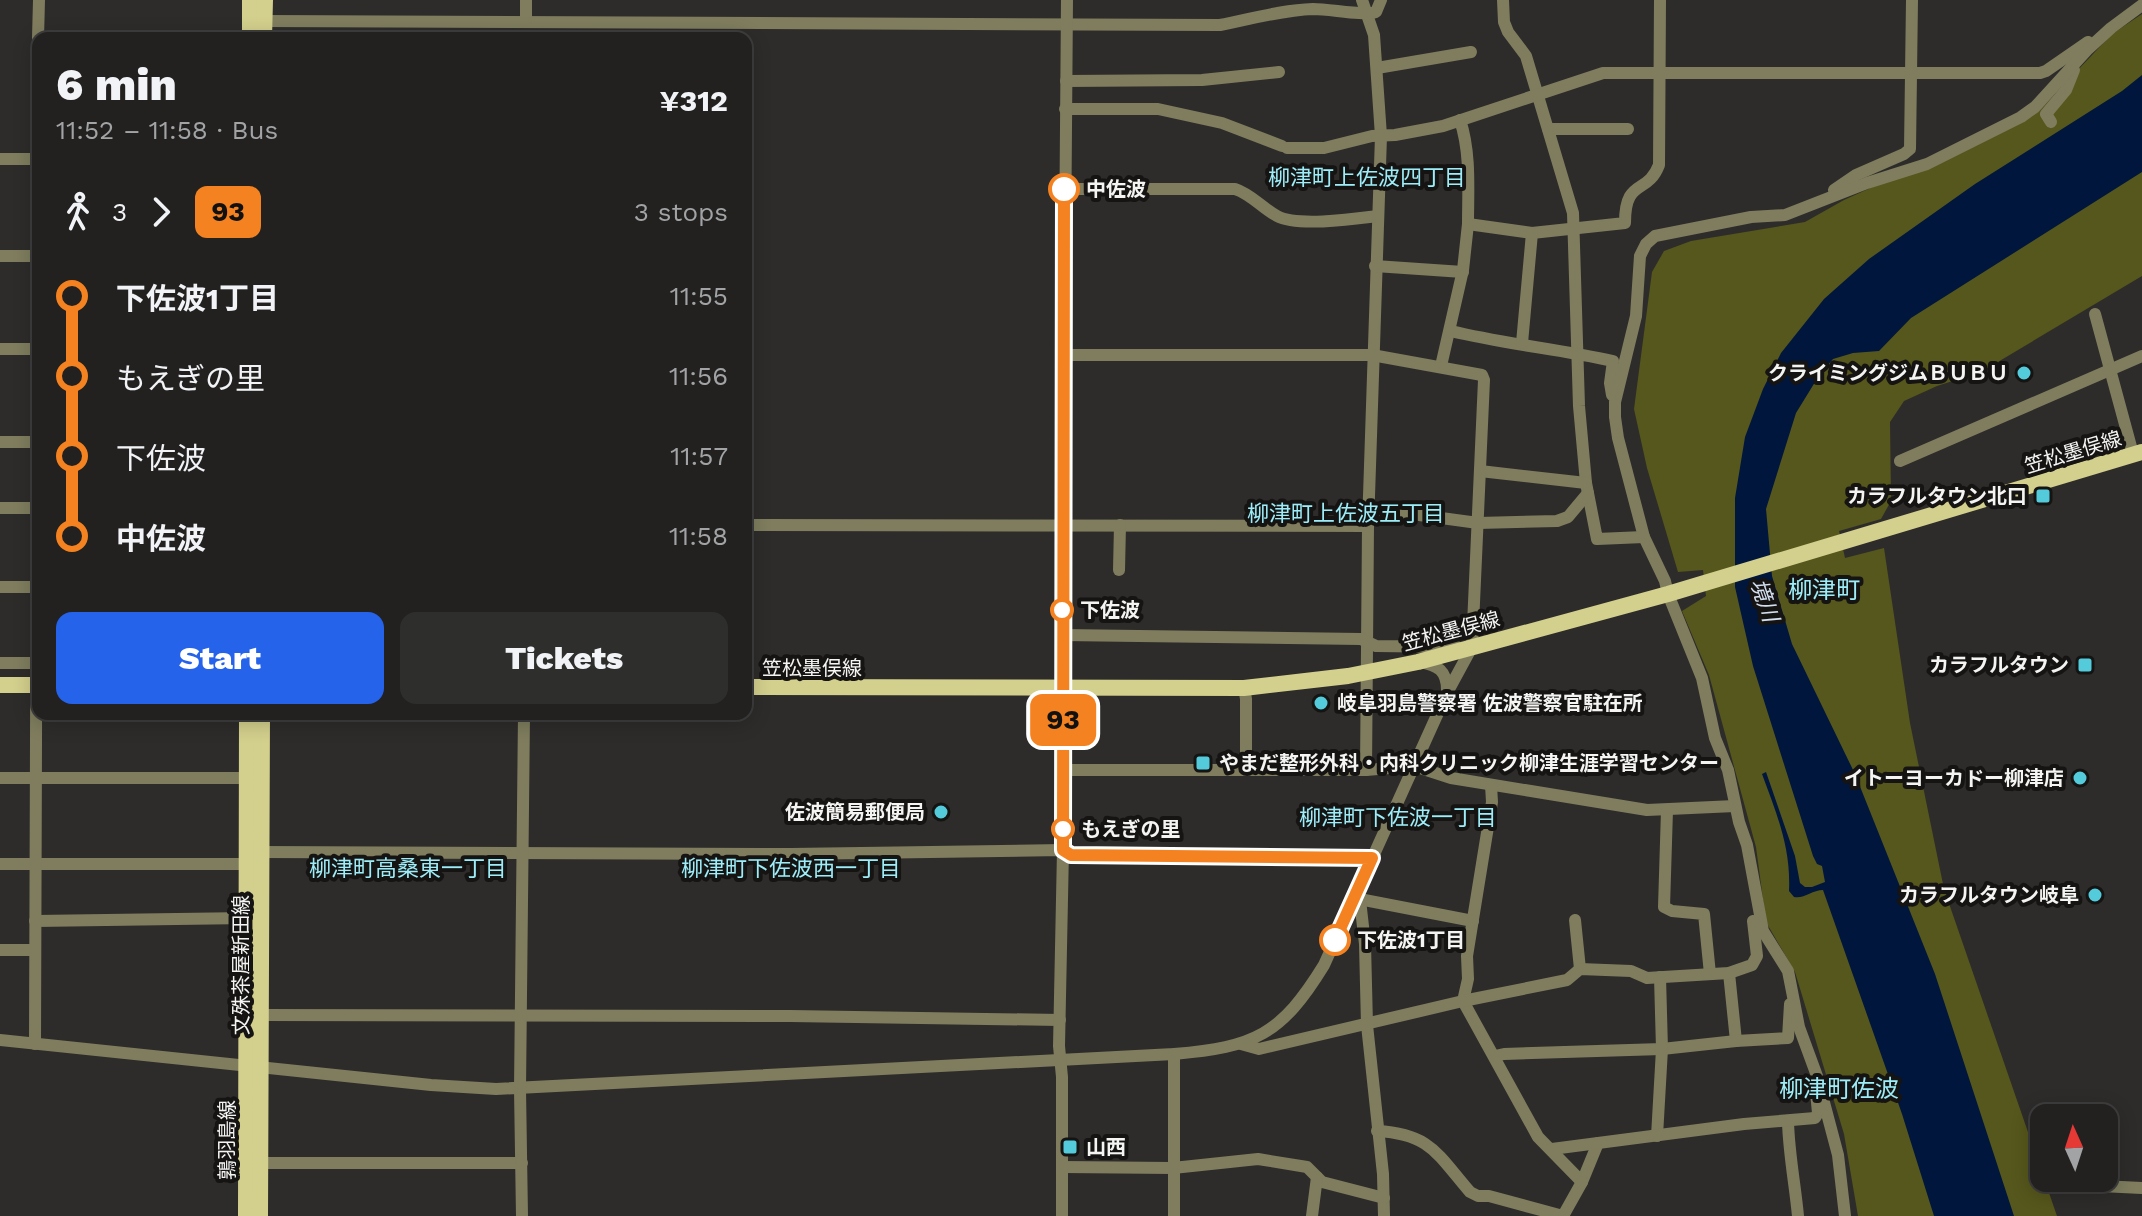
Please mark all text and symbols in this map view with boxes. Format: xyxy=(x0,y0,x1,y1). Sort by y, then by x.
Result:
text: 6 min xyxy=(56,59,177,111)
text: ¥312 xyxy=(659,83,728,118)
text: 11:52 – 11:58 · Bus xyxy=(56,115,278,145)
district label: 柳津町上佐波四丁目 xyxy=(1268,165,1466,190)
marker: 中佐波 xyxy=(1049,174,1079,204)
place label: 中佐波 xyxy=(1086,177,1146,201)
icon: walk xyxy=(56,190,100,234)
icon: forward xyxy=(139,190,183,234)
text: 93 xyxy=(211,195,245,228)
text: 3 xyxy=(112,197,127,227)
text: 3 stops xyxy=(634,197,728,227)
text: 下佐波1丁目 xyxy=(116,281,279,316)
text: 11:55 xyxy=(670,281,728,311)
text: もえぎの里 xyxy=(116,361,265,396)
text: 11:56 xyxy=(669,361,728,391)
place label: クライミングジムＢＵＢＵ xyxy=(1768,361,2008,385)
marker: クライミングジムＢＵＢＵ xyxy=(2015,364,2033,382)
street label: 笠松墨俣線 xyxy=(2022,426,2124,478)
text: 下佐波 xyxy=(116,441,206,476)
text: 11:57 xyxy=(670,441,728,471)
place label: カラフルタウン北口 xyxy=(1847,484,2027,508)
marker: カラフルタウン北口 xyxy=(2034,487,2052,505)
district label: 柳津町上佐波五丁目 xyxy=(1247,501,1445,526)
text: 中佐波 xyxy=(116,521,206,556)
text: 11:58 xyxy=(669,521,728,551)
water label: 境川 xyxy=(1746,575,1784,627)
district label: 柳津町 xyxy=(1788,576,1860,604)
place label: 下佐波 xyxy=(1080,598,1140,622)
marker: 下佐波 xyxy=(1051,599,1073,621)
street label: 笠松墨俣線 xyxy=(1400,606,1502,656)
button: Start xyxy=(56,612,384,704)
button: Tickets xyxy=(400,612,728,704)
place label: カラフルタウン xyxy=(1929,653,2069,677)
street label: 笠松墨俣線 xyxy=(762,656,862,680)
marker: カラフルタウン xyxy=(2076,656,2094,674)
place label: 岐阜羽島警察署 佐波警察官駐在所 xyxy=(1337,691,1643,715)
line badge: 93 xyxy=(1027,694,1099,746)
marker: 岐阜羽島警察署 佐波警察官駐在所 xyxy=(1312,694,1330,712)
text: 93 xyxy=(1046,703,1080,736)
place label: やまだ整形外科・内科クリニック柳津生涯学習センター xyxy=(1219,751,1719,775)
marker: やまだ整形外科・内科クリニック柳津生涯学習センター xyxy=(1194,754,1212,772)
place label: イトーヨーカドー柳津店 xyxy=(1844,766,2064,790)
marker: イトーヨーカドー柳津店 xyxy=(2071,769,2089,787)
place label: 佐波簡易郵便局 xyxy=(785,800,925,824)
marker: 佐波簡易郵便局 xyxy=(932,803,950,821)
district label: 柳津町下佐波一丁目 xyxy=(1299,805,1497,830)
place label: もえぎの里 xyxy=(1081,817,1180,841)
marker: もえぎの里 xyxy=(1052,818,1074,840)
district label: 柳津町高桑東一丁目 xyxy=(309,856,507,881)
district label: 柳津町下佐波西一丁目 xyxy=(681,856,901,881)
place label: カラフルタウン岐阜 xyxy=(1899,883,2079,907)
marker: カラフルタウン岐阜 xyxy=(2086,886,2104,904)
street label: 文殊茶屋新田線 xyxy=(229,895,253,1035)
marker: 下佐波1丁目 xyxy=(1320,925,1350,955)
place label: 下佐波1丁目 xyxy=(1357,928,1466,952)
district label: 柳津町佐波 xyxy=(1779,1075,1899,1103)
street label: 鶉羽島線 xyxy=(215,1100,239,1180)
north arrow xyxy=(2030,1104,2118,1192)
map controls xyxy=(2030,1104,2118,1192)
place label: 山西 xyxy=(1086,1135,1126,1159)
marker: 山西 xyxy=(1061,1138,1079,1156)

